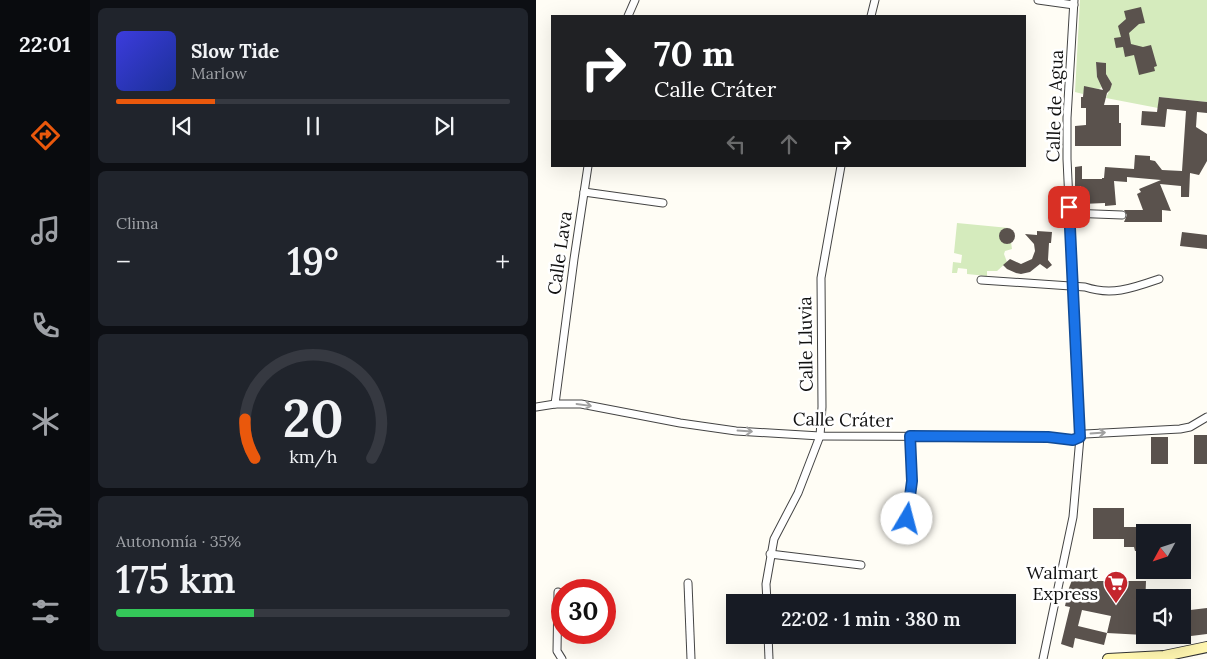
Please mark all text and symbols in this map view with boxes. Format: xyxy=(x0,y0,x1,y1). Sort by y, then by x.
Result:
text: 22:01 xyxy=(19,30,71,58)
text: 70 m xyxy=(654,31,734,76)
icon: right xyxy=(571,35,636,100)
text: Slow Tide xyxy=(191,39,279,63)
street label: Calle de Agua xyxy=(1041,49,1068,163)
text: Marlow xyxy=(191,63,247,83)
text: Calle Cráter xyxy=(654,75,776,103)
icon: previous xyxy=(168,112,196,140)
icon: pause xyxy=(299,112,327,140)
icon: next xyxy=(430,112,458,140)
icon: directions xyxy=(28,118,63,153)
icon: left xyxy=(722,130,750,158)
icon: ahead xyxy=(775,130,803,158)
icon: right xyxy=(828,130,856,158)
pin xyxy=(1048,186,1090,228)
icon: arrive xyxy=(1055,193,1083,221)
street label: Calle Lava xyxy=(542,210,577,296)
icon: music xyxy=(28,213,63,248)
text: Clima xyxy=(116,213,159,233)
text: 19° xyxy=(287,237,339,285)
text: − xyxy=(116,244,131,280)
text: + xyxy=(495,244,510,280)
street label: Calle Lluvia xyxy=(793,296,818,392)
icon: phone xyxy=(28,308,63,343)
text: 20 xyxy=(283,385,343,451)
one-way arrow xyxy=(576,401,592,411)
icon: climate xyxy=(28,404,63,439)
street label: Calle Cráter xyxy=(793,407,893,432)
one-way arrow xyxy=(736,427,752,436)
one-way arrow xyxy=(1089,428,1105,438)
text: km/h xyxy=(289,445,337,468)
position arrow xyxy=(880,492,932,544)
icon: car xyxy=(28,499,63,534)
north arrow xyxy=(1136,524,1191,579)
map controls xyxy=(1136,524,1191,644)
text: Autonomía · 35% xyxy=(116,531,241,551)
text: 175 km xyxy=(116,555,236,603)
place label: Walmart Express xyxy=(1026,561,1098,605)
supermarket icon: Walmart Express xyxy=(1103,570,1129,604)
speed limit sign: 30 xyxy=(551,579,616,644)
button: sound xyxy=(1136,589,1191,644)
icon: filters xyxy=(28,594,63,629)
text: 22:02 · 1 min · 380 m xyxy=(781,607,961,631)

